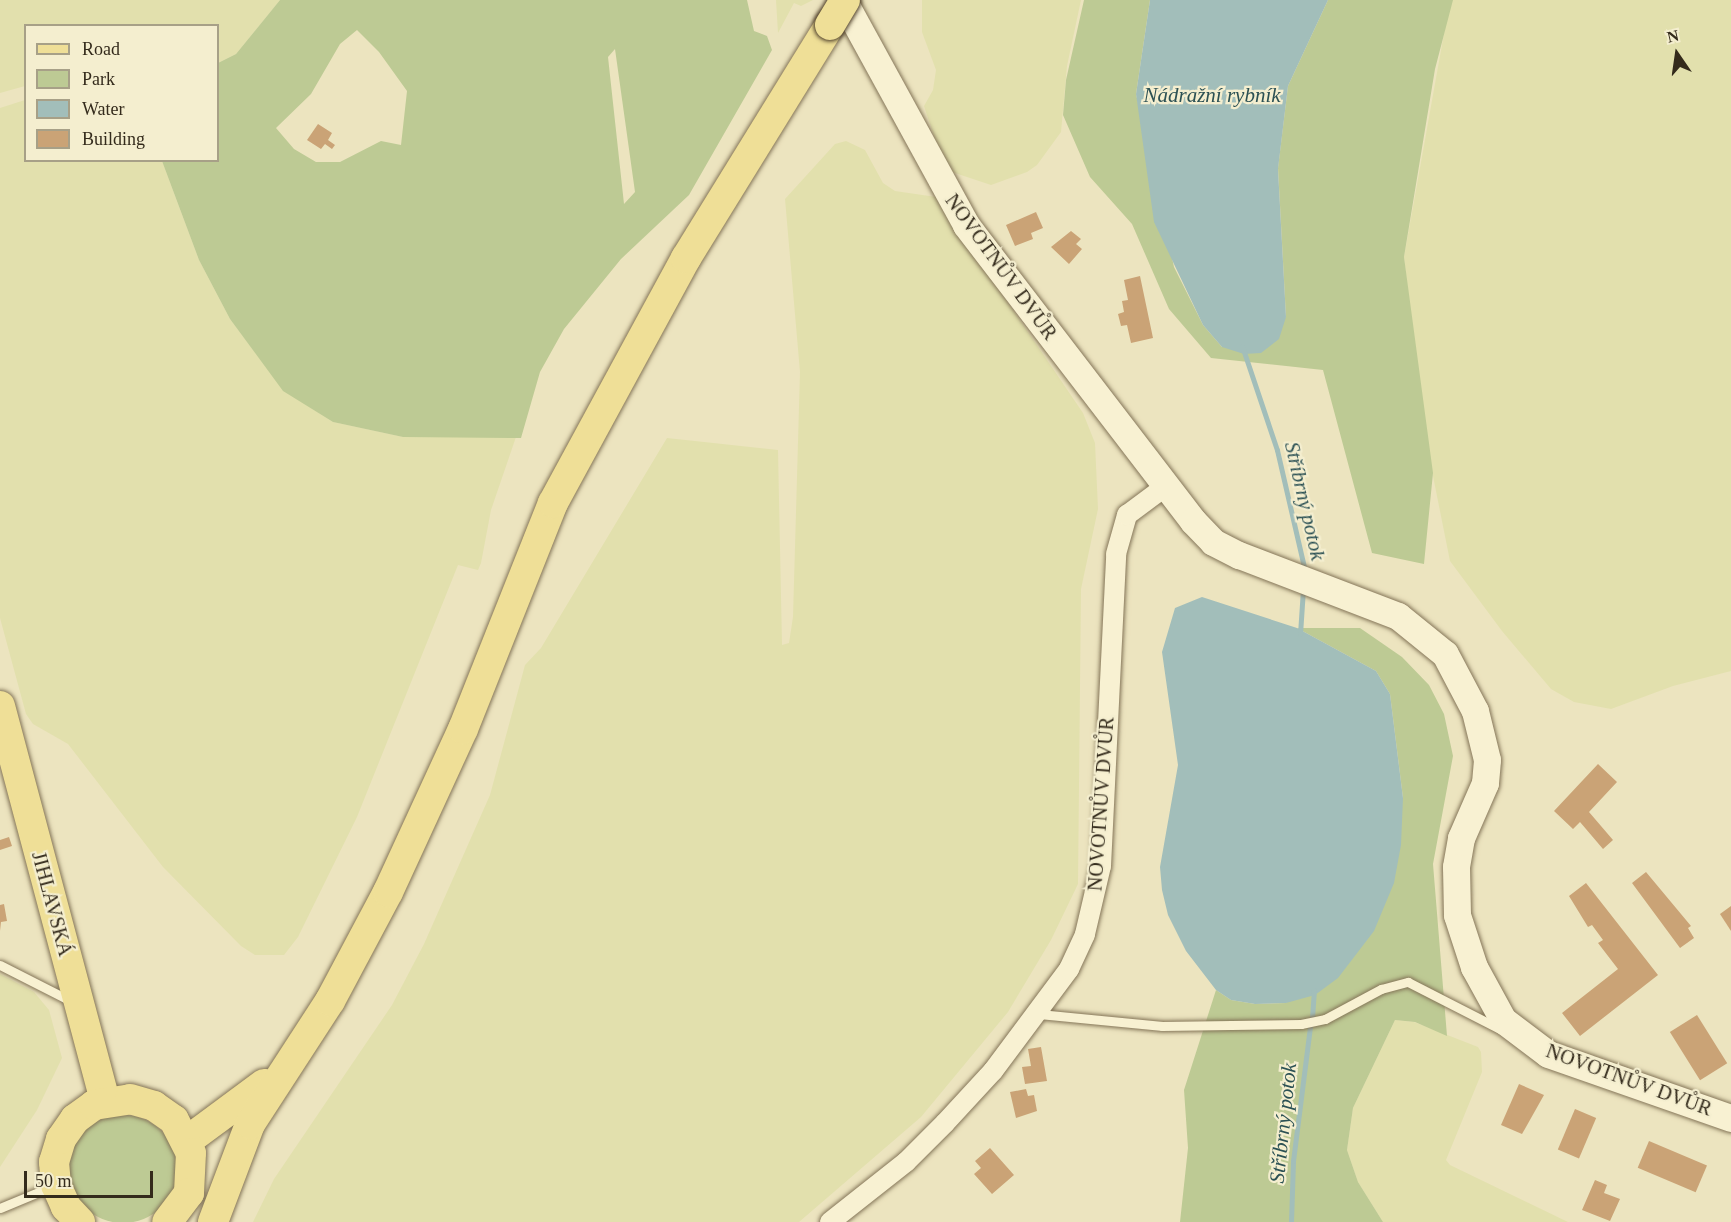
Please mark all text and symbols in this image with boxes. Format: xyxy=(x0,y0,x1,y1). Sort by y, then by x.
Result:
legend xyxy=(24,24,219,162)
north arrow xyxy=(1647,24,1707,84)
text: N xyxy=(1665,26,1680,46)
text: Road xyxy=(82,39,120,59)
text: Park xyxy=(82,69,115,89)
water label: Nádražní rybník xyxy=(1143,82,1281,108)
text: Water xyxy=(82,99,125,119)
text: Building xyxy=(82,129,145,149)
street label: NOVOTNŮV DVŮR xyxy=(940,189,1062,345)
water label: Stříbrný potok xyxy=(1279,439,1331,563)
street label: NOVOTNŮV DVŮR xyxy=(1083,716,1119,892)
street label: JIHLAVSKÁ xyxy=(27,849,77,959)
street label: NOVOTNŮV DVŮR xyxy=(1543,1039,1715,1121)
water label: Stříbrný potok xyxy=(1264,1062,1302,1184)
scale bar xyxy=(27,1159,156,1197)
text: 50 m xyxy=(35,1171,72,1191)

